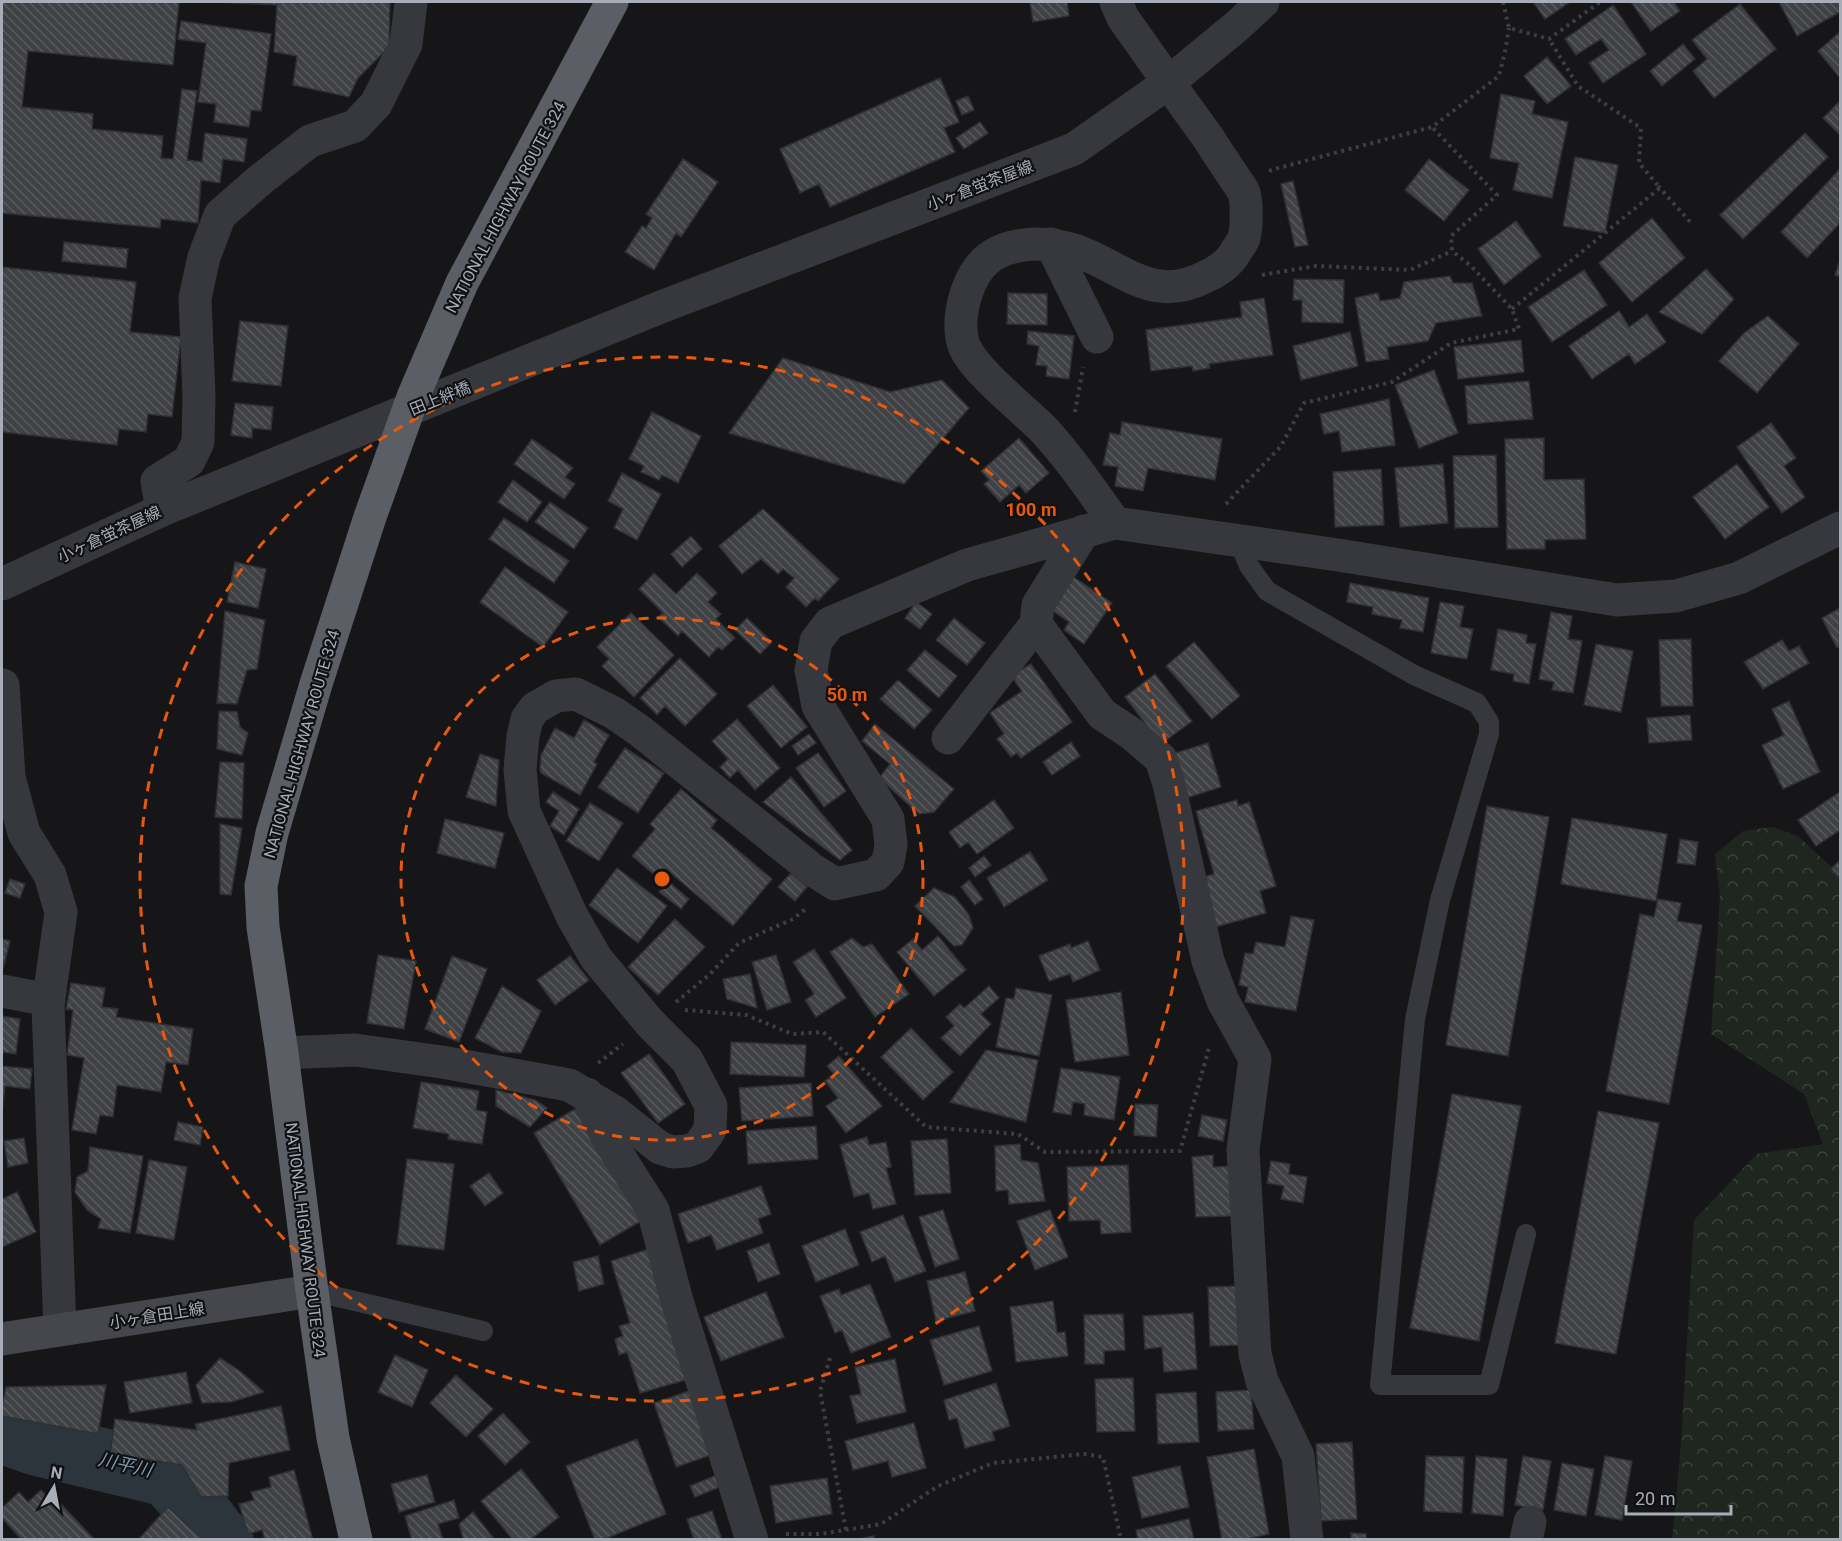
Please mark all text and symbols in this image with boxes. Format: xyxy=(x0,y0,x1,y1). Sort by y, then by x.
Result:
street label: NATIONAL HIGHWAY ROUTE 324 xyxy=(442,98,569,316)
street label: 小ヶ倉蛍茶屋線 xyxy=(924,157,1036,214)
street label: 田上絆橋 xyxy=(407,378,473,419)
text: 100 m xyxy=(1005,499,1057,520)
street label: 小ヶ倉蛍茶屋線 xyxy=(54,502,164,567)
street label: NATIONAL HIGHWAY ROUTE 324 xyxy=(260,628,343,860)
text: 50 m xyxy=(827,684,867,705)
centre of rings xyxy=(652,869,672,889)
street label: NATIONAL HIGHWAY ROUTE 324 xyxy=(282,1122,329,1359)
street label: 小ヶ倉田上線 xyxy=(108,1299,206,1332)
water label: 川平川 xyxy=(96,1448,156,1481)
north arrow xyxy=(24,1457,84,1517)
text: N xyxy=(49,1462,64,1483)
scale bar xyxy=(1626,1478,1731,1516)
text: 20 m xyxy=(1635,1488,1675,1509)

